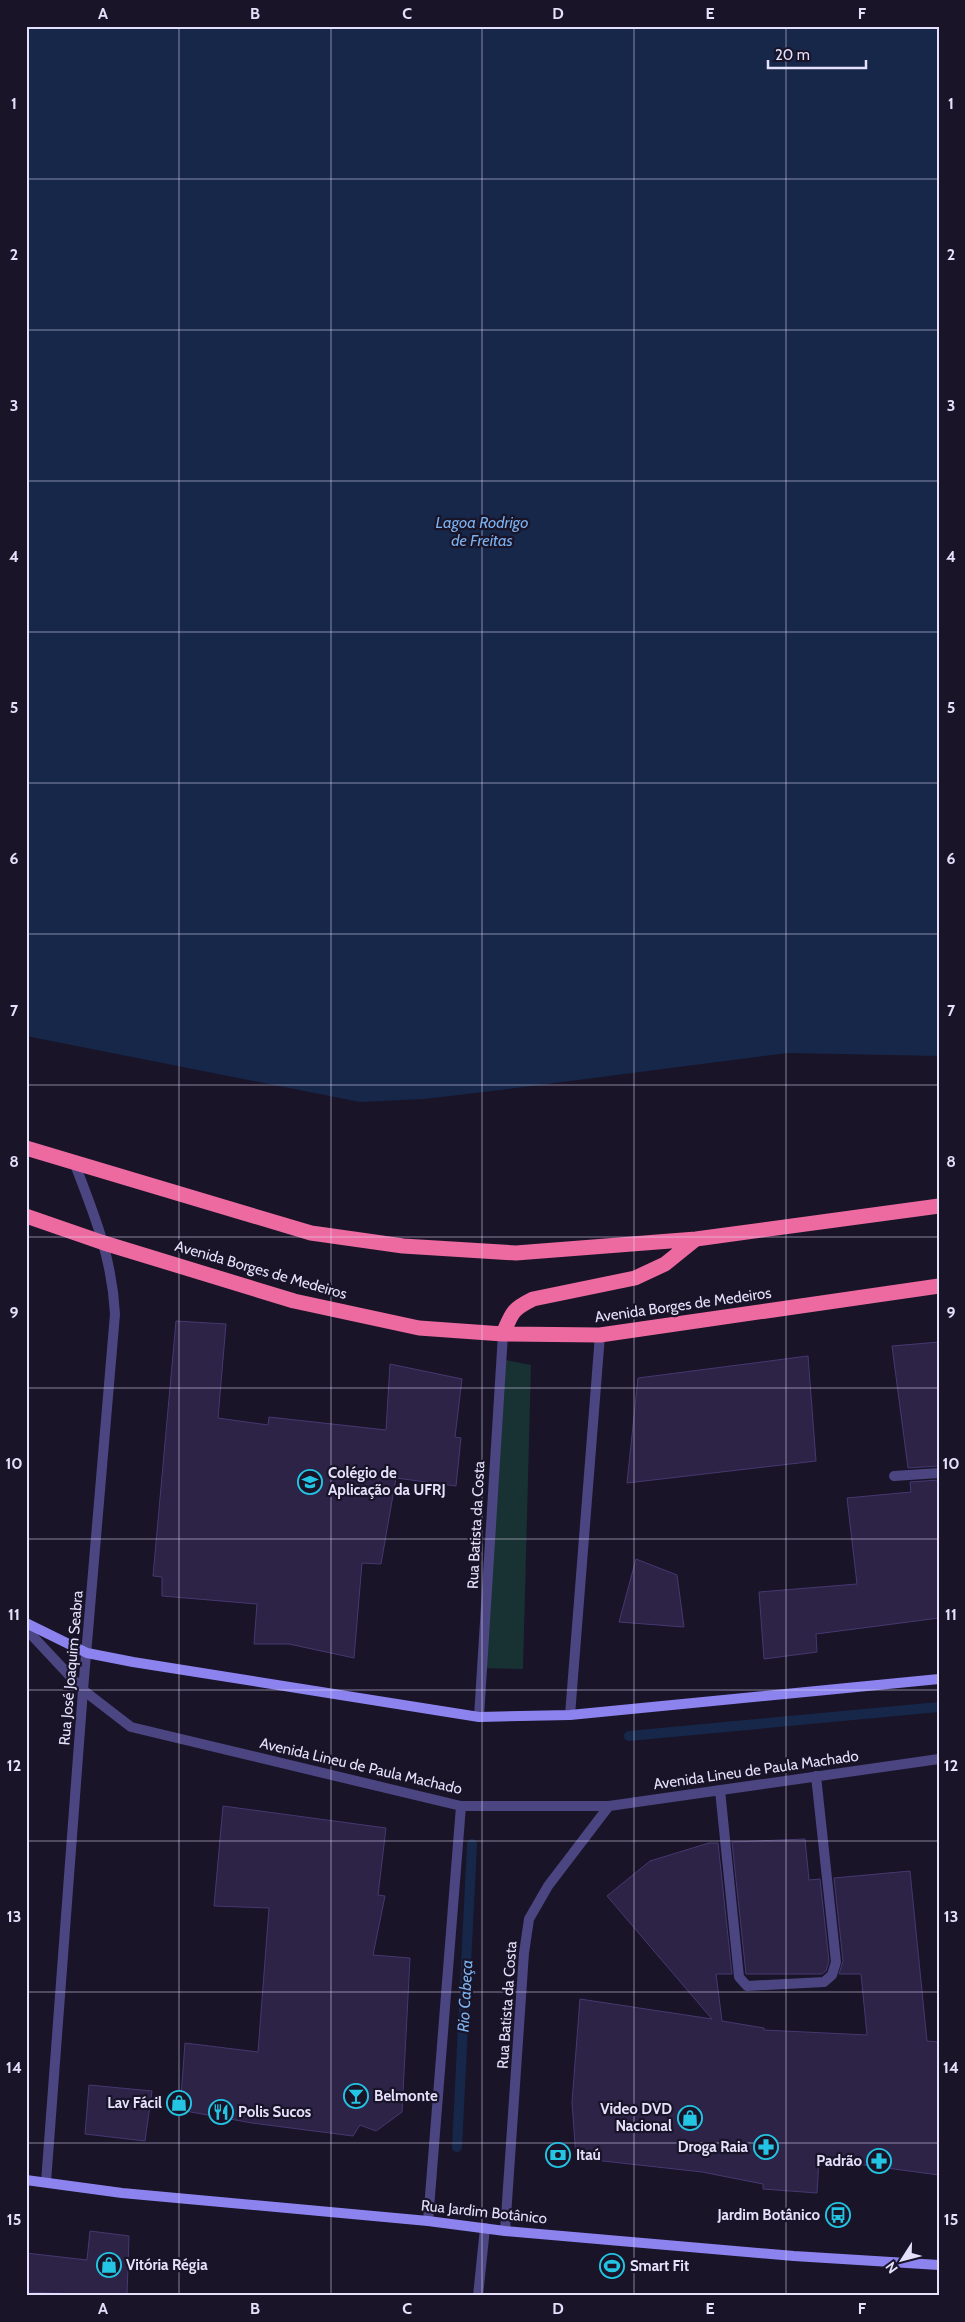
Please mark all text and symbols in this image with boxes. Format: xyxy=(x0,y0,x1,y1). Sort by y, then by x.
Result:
text: A xyxy=(98,4,108,23)
text: B xyxy=(250,4,260,23)
text: C xyxy=(402,4,412,23)
text: D xyxy=(552,4,564,23)
text: E xyxy=(705,4,715,23)
text: F xyxy=(858,4,867,23)
scale bar xyxy=(768,38,865,70)
text: 20 m xyxy=(775,46,810,64)
text: 1 xyxy=(11,94,17,113)
text: 1 xyxy=(948,94,954,113)
text: 2 xyxy=(10,245,18,264)
text: 2 xyxy=(947,245,955,264)
text: 3 xyxy=(10,396,18,415)
text: 3 xyxy=(947,396,955,415)
water label: Lagoa Rodrigo de Freitas xyxy=(436,513,528,550)
text: 4 xyxy=(9,547,19,566)
text: 4 xyxy=(946,547,956,566)
text: 5 xyxy=(10,698,18,717)
text: 5 xyxy=(947,698,955,717)
text: 6 xyxy=(10,849,19,868)
text: 6 xyxy=(947,849,956,868)
text: 7 xyxy=(10,1001,19,1020)
text: 7 xyxy=(947,1001,956,1020)
text: 8 xyxy=(9,1152,19,1171)
text: 8 xyxy=(946,1152,956,1171)
street label: Avenida Borges de Medeiros xyxy=(173,1237,349,1303)
street label: Avenida Borges de Medeiros xyxy=(594,1284,772,1326)
text: 9 xyxy=(10,1303,19,1322)
text: 9 xyxy=(947,1303,956,1322)
text: 10 xyxy=(5,1454,23,1473)
text: 10 xyxy=(942,1454,960,1473)
street label: Rua Batista da Costa xyxy=(464,1460,488,1589)
place label: Colégio de Aplicação da UFRJ xyxy=(328,1464,446,1499)
school or university icon: Colégio de Aplicação da UFRJ xyxy=(297,1469,323,1495)
street label: Rua José Joaquim Seabra xyxy=(55,1589,87,1746)
text: 11 xyxy=(8,1605,20,1624)
text: 11 xyxy=(945,1605,957,1624)
street label: Avenida Lineu de Paula Machado xyxy=(258,1734,464,1798)
street label: Avenida Lineu de Paula Machado xyxy=(652,1747,860,1793)
text: 12 xyxy=(7,1756,21,1775)
text: 12 xyxy=(944,1756,958,1775)
text: 13 xyxy=(7,1907,21,1926)
text: 13 xyxy=(944,1907,958,1926)
street label: Rua Batista da Costa xyxy=(494,1940,520,2069)
water label: Rio Cabeça xyxy=(454,1959,476,2033)
text: 14 xyxy=(6,2058,22,2077)
text: 14 xyxy=(943,2058,959,2077)
bar icon: Belmonte xyxy=(343,2083,369,2109)
place label: Belmonte xyxy=(374,2087,438,2105)
shop icon: Lav Fácil xyxy=(166,2090,192,2116)
place label: Lav Fácil xyxy=(107,2094,162,2112)
restaurant icon: Polis Sucos xyxy=(208,2099,234,2125)
place label: Video DVD Nacional xyxy=(600,2100,672,2135)
place label: Polis Sucos xyxy=(238,2103,311,2121)
shop icon: Video DVD Nacional xyxy=(677,2105,703,2131)
pharmacy icon: Droga Raia xyxy=(753,2134,779,2160)
place label: Droga Raia xyxy=(678,2138,749,2156)
bank icon: Itaú xyxy=(545,2142,571,2168)
place label: Itaú xyxy=(576,2146,601,2164)
pharmacy icon: Padrão xyxy=(866,2148,892,2174)
place label: Padrão xyxy=(816,2152,862,2170)
street label: Rua Jardim Botânico xyxy=(420,2196,548,2228)
bus stop icon: Jardim Botânico xyxy=(825,2202,851,2228)
place label: Jardim Botânico xyxy=(716,2206,820,2224)
text: 15 xyxy=(7,2210,21,2229)
text: 15 xyxy=(944,2210,958,2229)
north arrow xyxy=(878,2234,928,2284)
shop icon: Vitória Régia xyxy=(96,2252,122,2278)
sports icon: Smart Fit xyxy=(599,2253,625,2279)
place label: Vitória Régia xyxy=(126,2256,208,2274)
place label: Smart Fit xyxy=(630,2257,689,2275)
text: N xyxy=(881,2258,902,2277)
text: A xyxy=(98,2299,108,2318)
text: B xyxy=(250,2299,260,2318)
text: C xyxy=(402,2299,412,2318)
text: D xyxy=(552,2299,564,2318)
text: E xyxy=(705,2299,715,2318)
text: F xyxy=(858,2299,867,2318)

